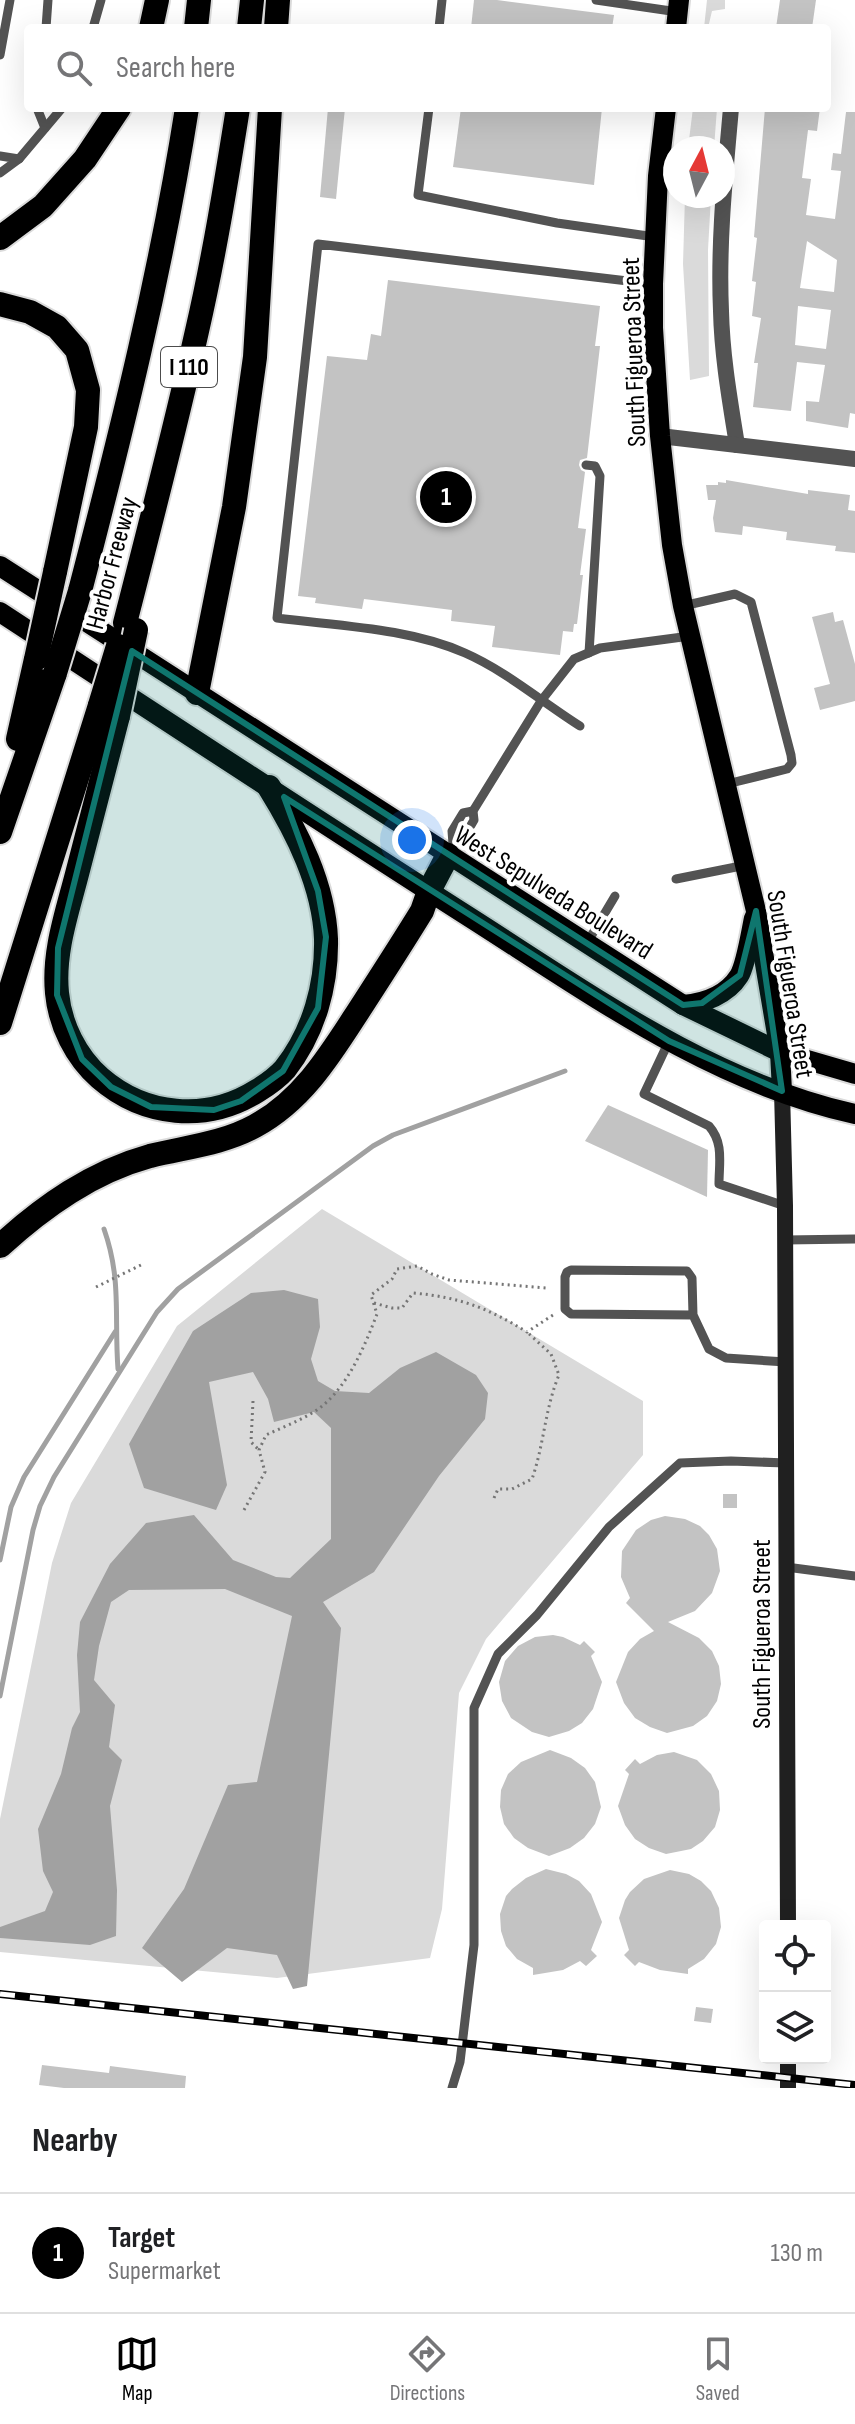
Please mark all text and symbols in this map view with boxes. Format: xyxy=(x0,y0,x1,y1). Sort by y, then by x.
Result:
search box xyxy=(24,24,831,112)
icon: search xyxy=(52,46,96,90)
text: Search here xyxy=(116,50,235,86)
north arrow xyxy=(663,136,735,208)
street label: South Figueroa Street xyxy=(616,257,653,447)
road number: I 110 xyxy=(161,347,217,387)
pin: 1 xyxy=(420,467,472,527)
street label: Harbor Freeway xyxy=(80,494,145,633)
your location xyxy=(392,820,432,860)
street label: West Sepulveda Boulevard xyxy=(448,820,658,967)
street label: South Figueroa Street xyxy=(759,888,820,1080)
street label: South Figueroa Street xyxy=(747,1539,778,1729)
map controls xyxy=(759,1920,831,2064)
button: locate xyxy=(759,1920,831,1992)
button: layers xyxy=(759,1992,831,2064)
text: Nearby xyxy=(32,2120,118,2161)
text: Target xyxy=(108,2220,175,2256)
text: 1 xyxy=(53,2238,63,2269)
text: 130 m xyxy=(771,2238,823,2269)
text: Supermarket xyxy=(108,2256,221,2287)
tab: Map xyxy=(115,2332,159,2407)
tab: Directions xyxy=(390,2332,465,2407)
tab: Saved xyxy=(696,2332,740,2407)

